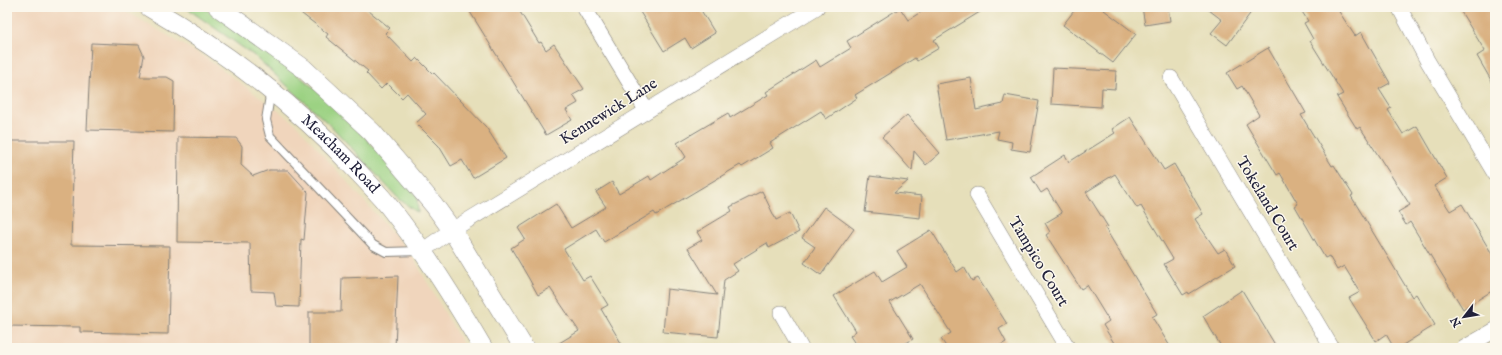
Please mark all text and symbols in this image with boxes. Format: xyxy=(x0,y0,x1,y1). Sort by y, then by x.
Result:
street label: Kennewick Lane xyxy=(557,74,661,150)
street label: Meacham Road xyxy=(296,111,384,199)
street label: Tokeland Court xyxy=(1231,153,1303,255)
street label: Tampico Court xyxy=(1003,213,1073,311)
north arrow xyxy=(1444,297,1484,337)
text: N xyxy=(1448,314,1465,330)

